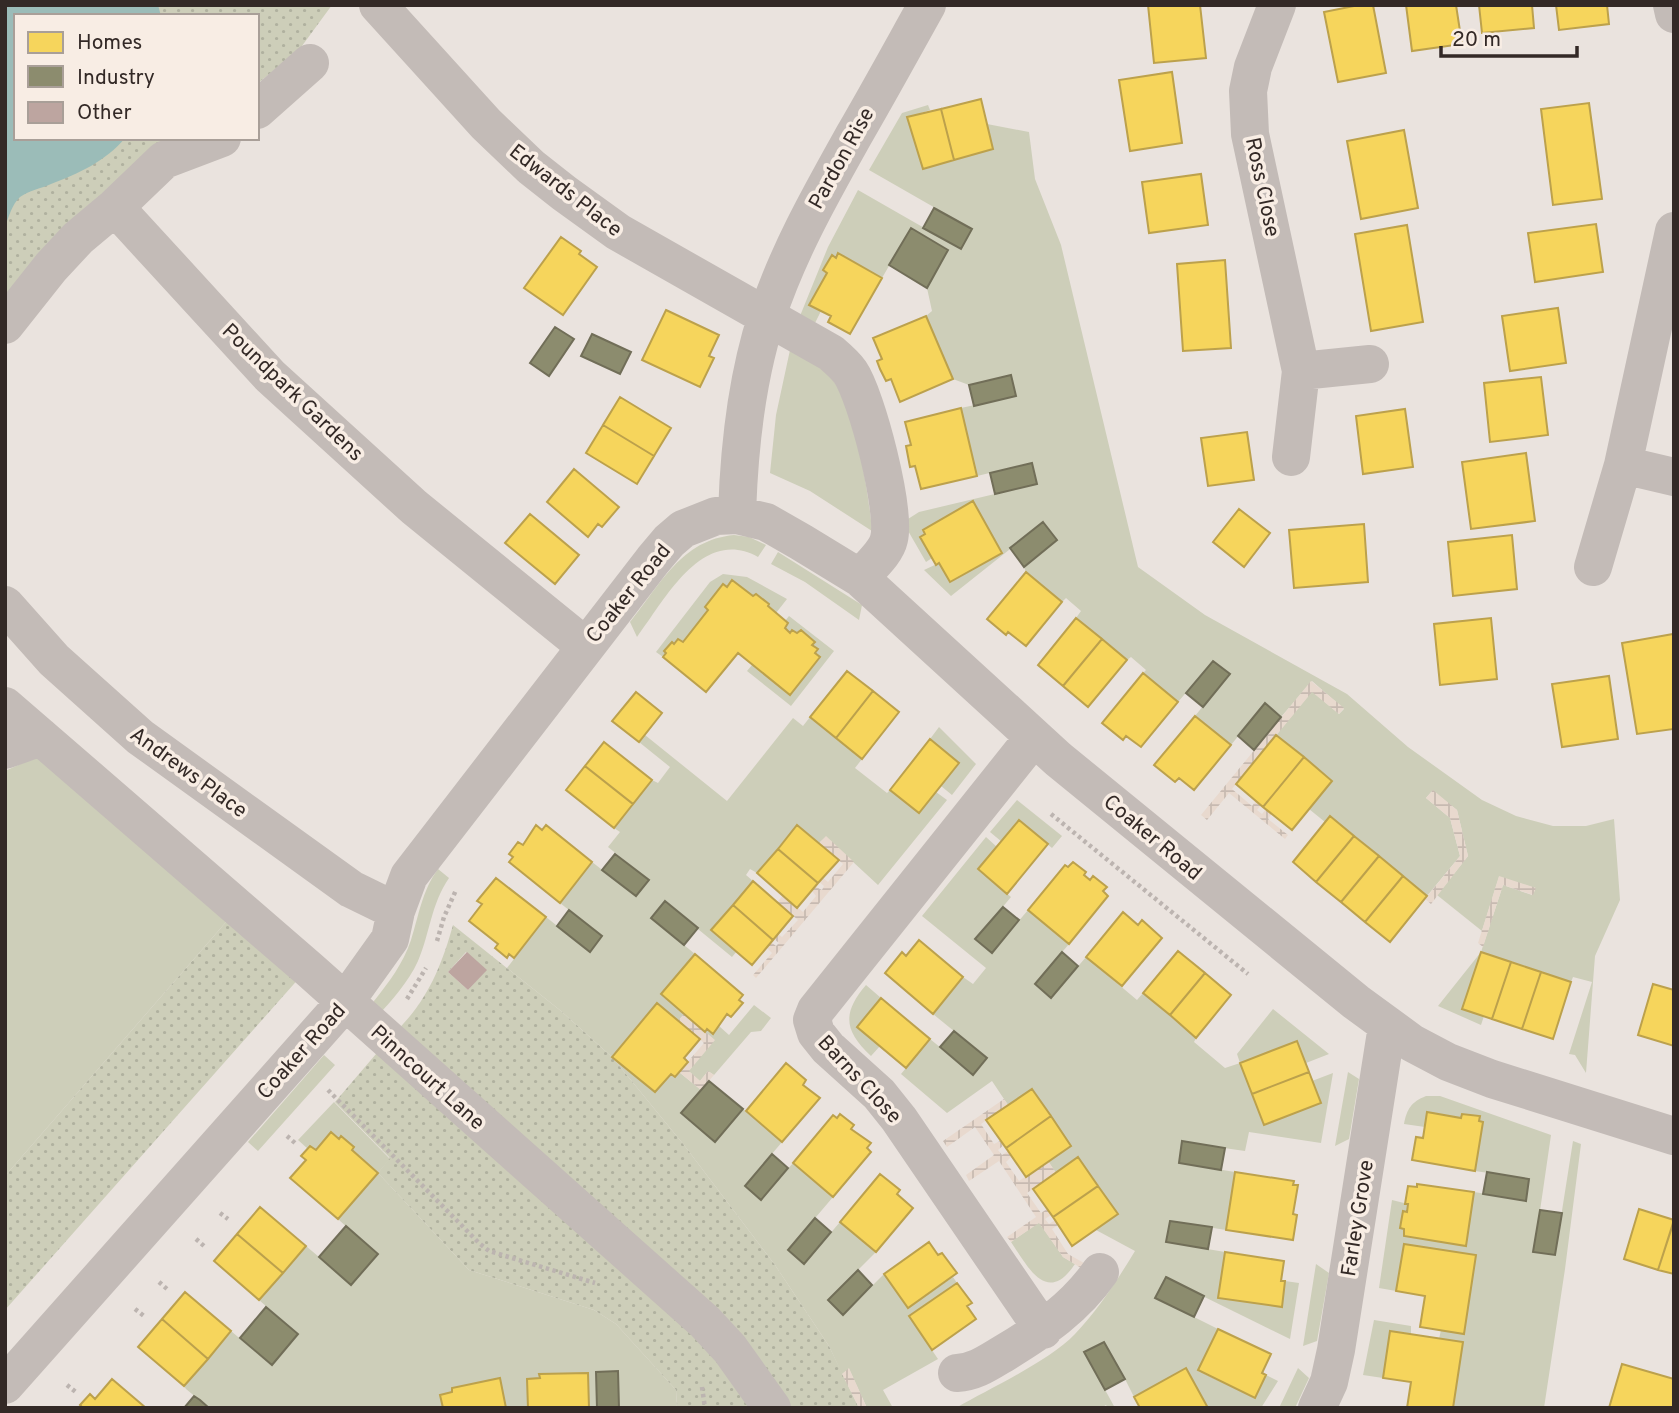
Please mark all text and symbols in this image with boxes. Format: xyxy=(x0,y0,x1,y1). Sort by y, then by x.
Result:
legend xyxy=(14,14,259,140)
scale bar xyxy=(1441,14,1578,58)
text: 20 m xyxy=(1452,27,1501,54)
text: Homes xyxy=(77,30,142,57)
text: Industry xyxy=(77,65,155,92)
text: Other xyxy=(77,100,132,127)
street label: Pardon Rise xyxy=(803,103,881,214)
street label: Ross Close xyxy=(1238,135,1285,240)
street label: Edwards Place xyxy=(503,139,627,244)
street label: Poundpark Gardens xyxy=(215,318,369,468)
street label: Coaker Road xyxy=(581,539,678,649)
street label: Andrews Place xyxy=(124,722,252,825)
street label: Coaker Road xyxy=(1097,789,1207,887)
street label: Coaker Road xyxy=(252,998,352,1106)
street label: Pinncourt Lane xyxy=(364,1020,490,1137)
street label: Barns Close xyxy=(811,1030,907,1130)
street label: Farley Grove xyxy=(1336,1158,1381,1278)

